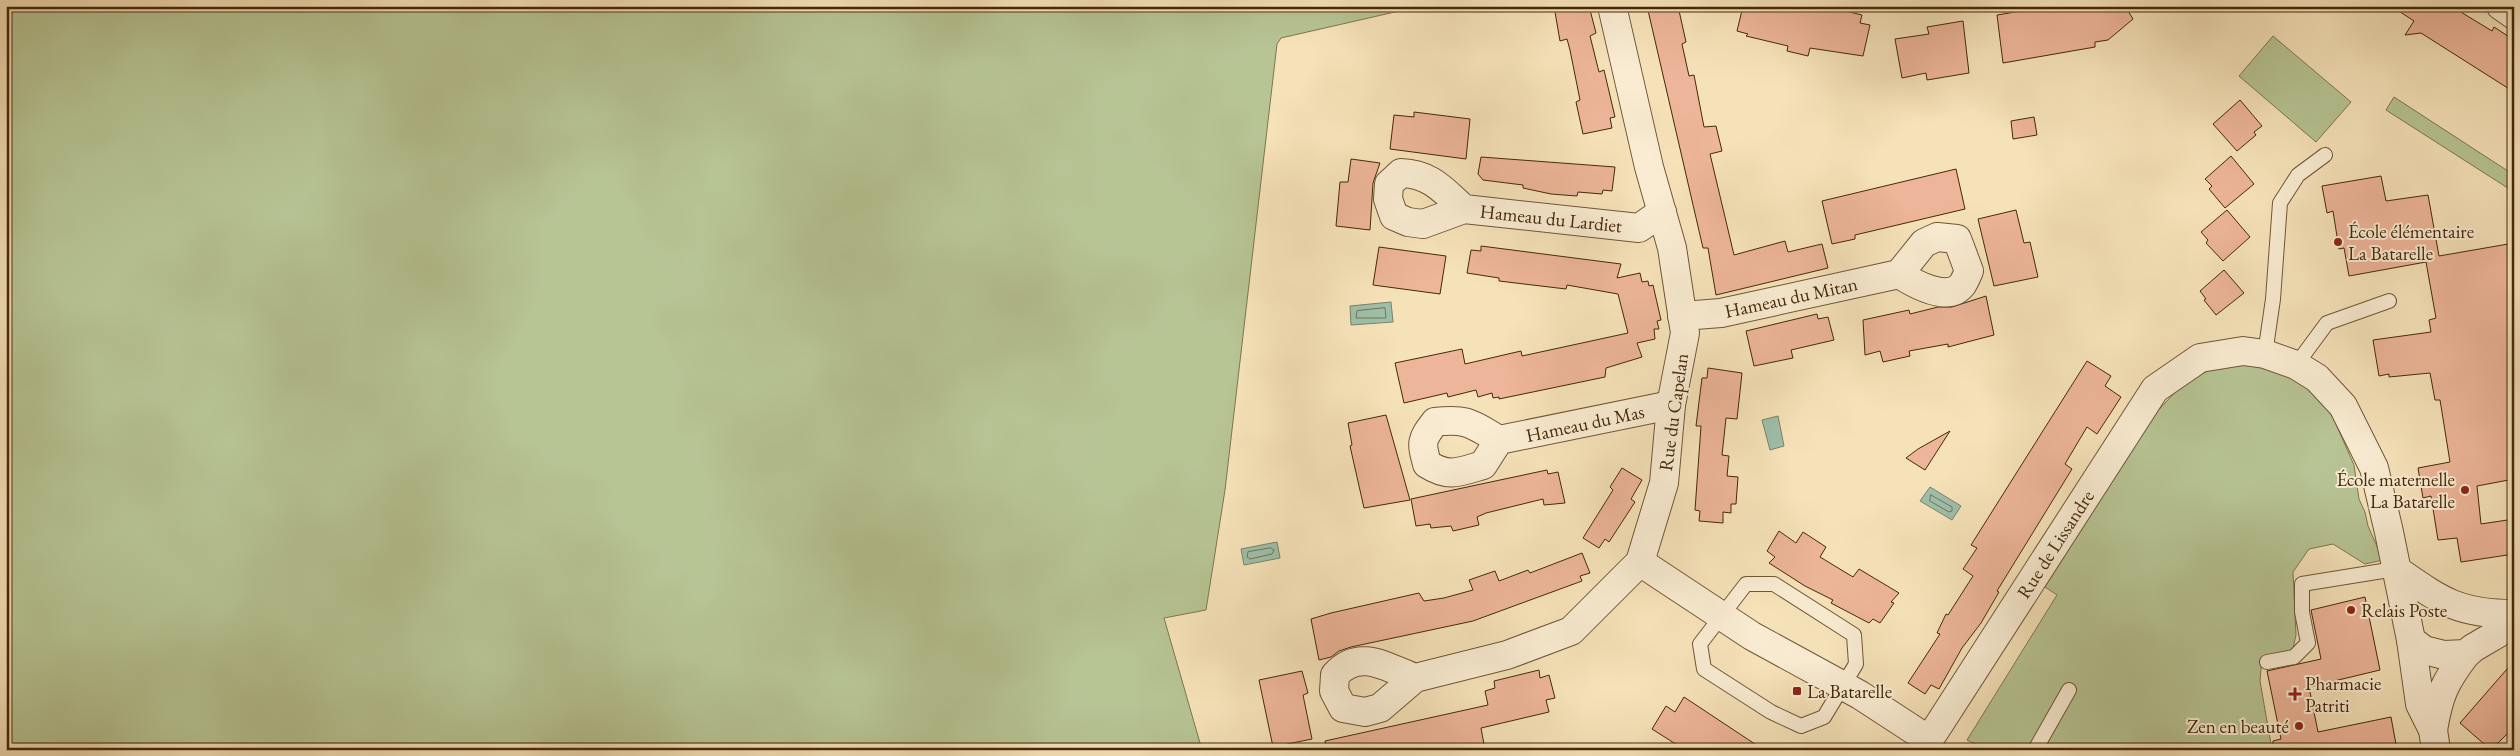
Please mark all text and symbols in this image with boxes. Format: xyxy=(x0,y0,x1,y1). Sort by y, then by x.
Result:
street label: Hameau du Lardiet xyxy=(1479,199,1623,238)
place label: École élémentaire La Batarelle xyxy=(2348,219,2474,266)
marker: École élémentaire La Batarelle xyxy=(2332,236,2344,248)
street label: Hameau du Mitan xyxy=(1722,271,1860,324)
street label: Rue du Capelan xyxy=(1653,352,1694,473)
street label: Hameau du Mas xyxy=(1524,399,1647,448)
place label: École maternelle La Batarelle xyxy=(2336,467,2455,514)
marker: École maternelle La Batarelle xyxy=(2459,484,2471,496)
street label: Rue de Lissandre xyxy=(2011,485,2100,603)
place label: Relais Poste xyxy=(2361,598,2447,623)
marker: Relais Poste xyxy=(2345,604,2357,616)
place label: Pharmacie Patriti xyxy=(2305,671,2381,718)
place label: La Batarelle xyxy=(1807,679,1892,704)
marker: La Batarelle xyxy=(1791,685,1803,697)
marker: Pharmacie Patriti xyxy=(2289,688,2301,700)
place label: Zen en beauté xyxy=(2187,714,2289,739)
marker: Zen en beauté xyxy=(2293,720,2305,732)

